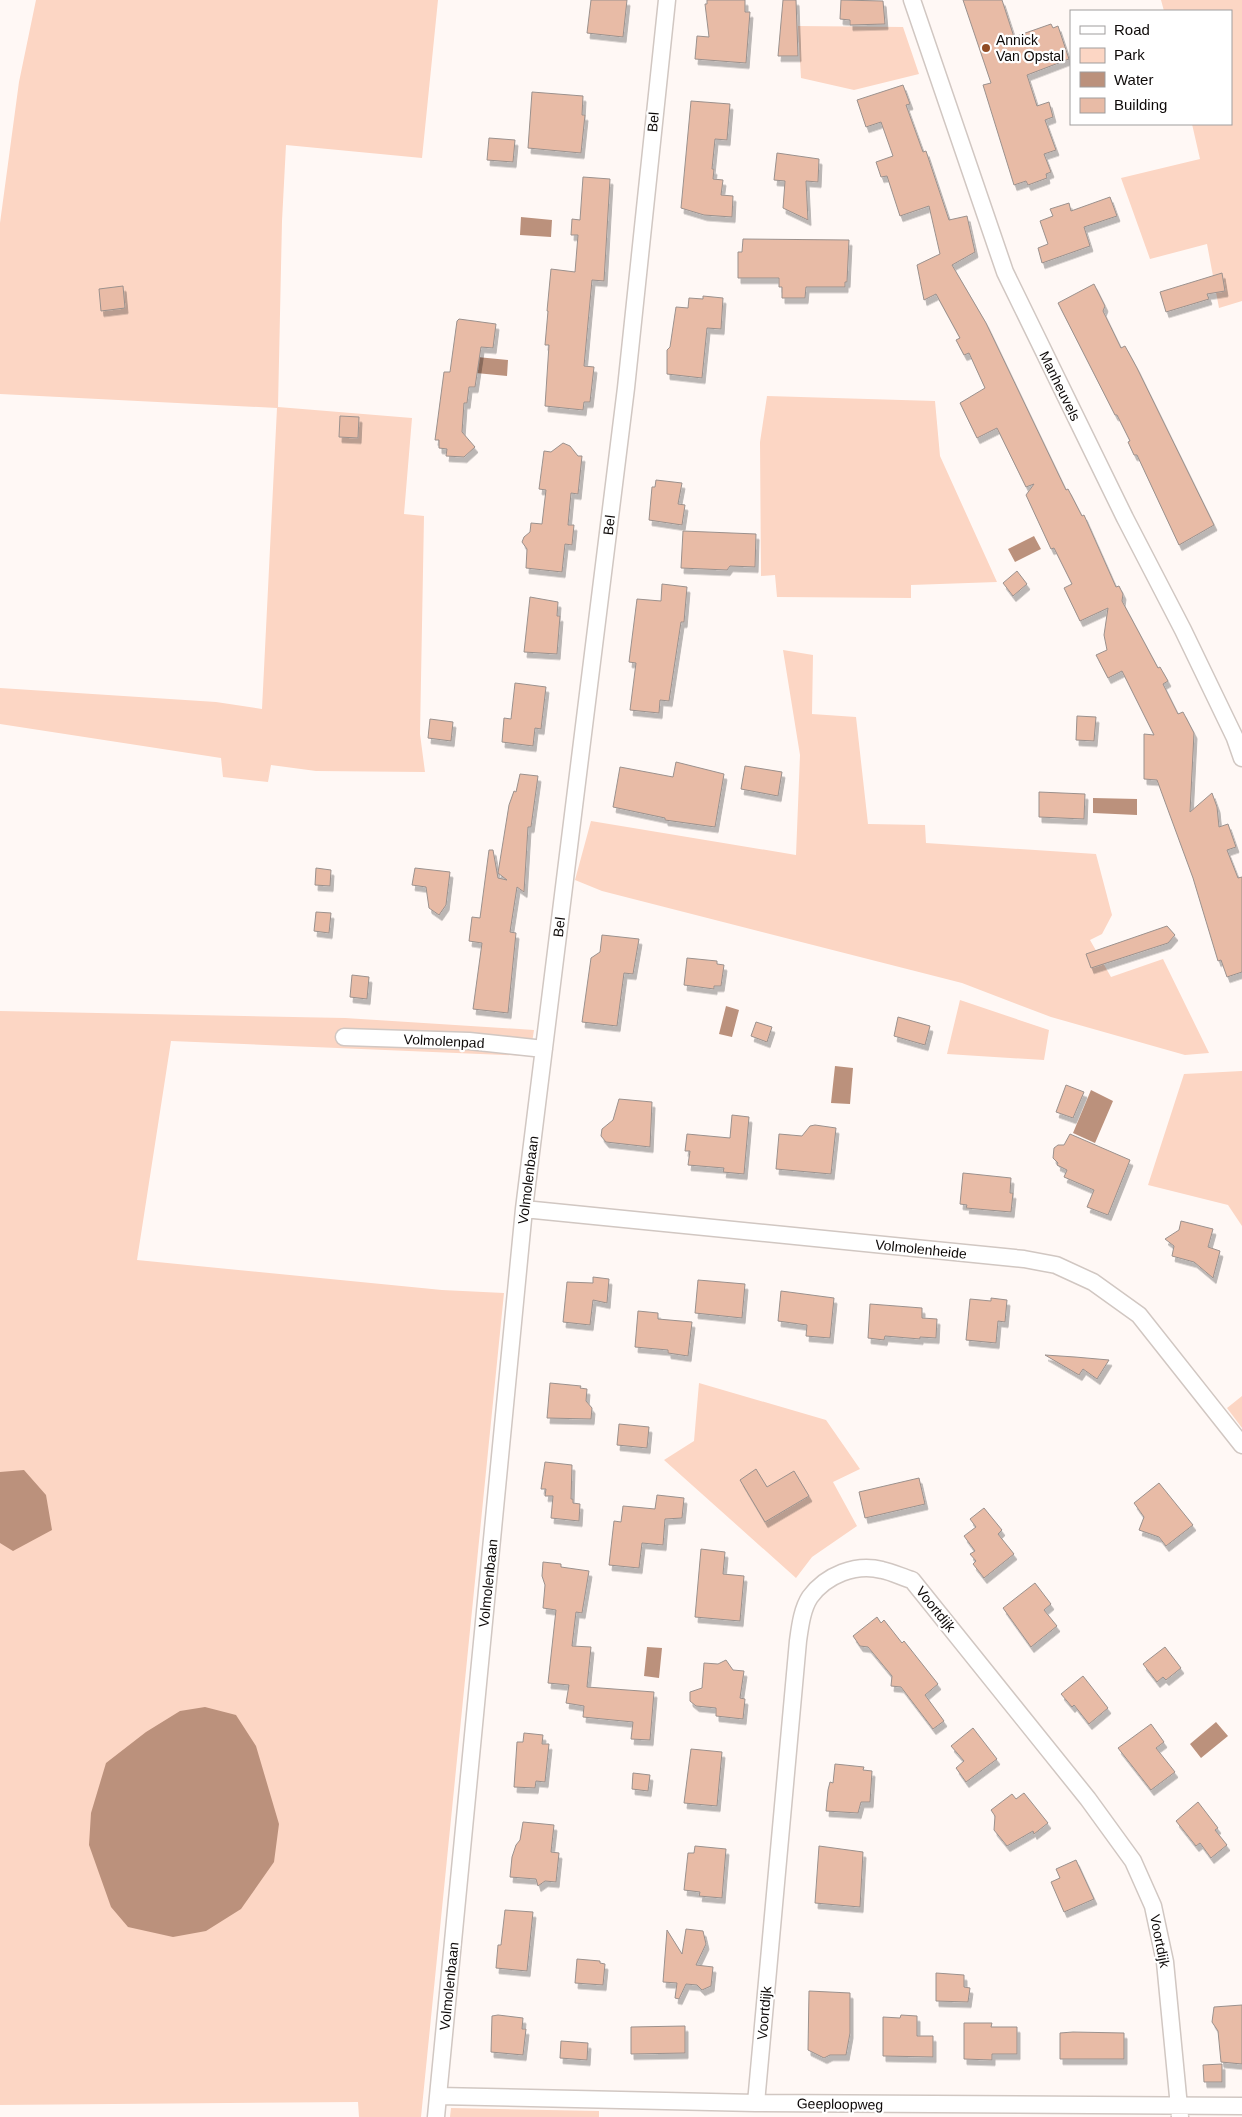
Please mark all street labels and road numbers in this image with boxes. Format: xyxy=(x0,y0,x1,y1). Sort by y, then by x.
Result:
street label: Bel xyxy=(644,111,662,133)
street label: Manheuvels xyxy=(1036,349,1084,423)
street label: Bel xyxy=(600,514,618,536)
street label: Bel xyxy=(550,916,568,938)
street label: Volmolenpad xyxy=(403,1031,485,1051)
street label: Volmolenbaan xyxy=(515,1135,541,1225)
street label: Volmolenheide xyxy=(874,1236,968,1262)
street label: Volmolenbaan xyxy=(475,1538,501,1628)
street label: Voortdijk xyxy=(913,1583,960,1636)
street label: Voortdijk xyxy=(1147,1913,1173,1970)
street label: Volmolenbaan xyxy=(436,1941,462,2031)
street label: Voortdijk xyxy=(754,1985,774,2040)
street label: Geeploopweg xyxy=(797,2095,883,2113)

